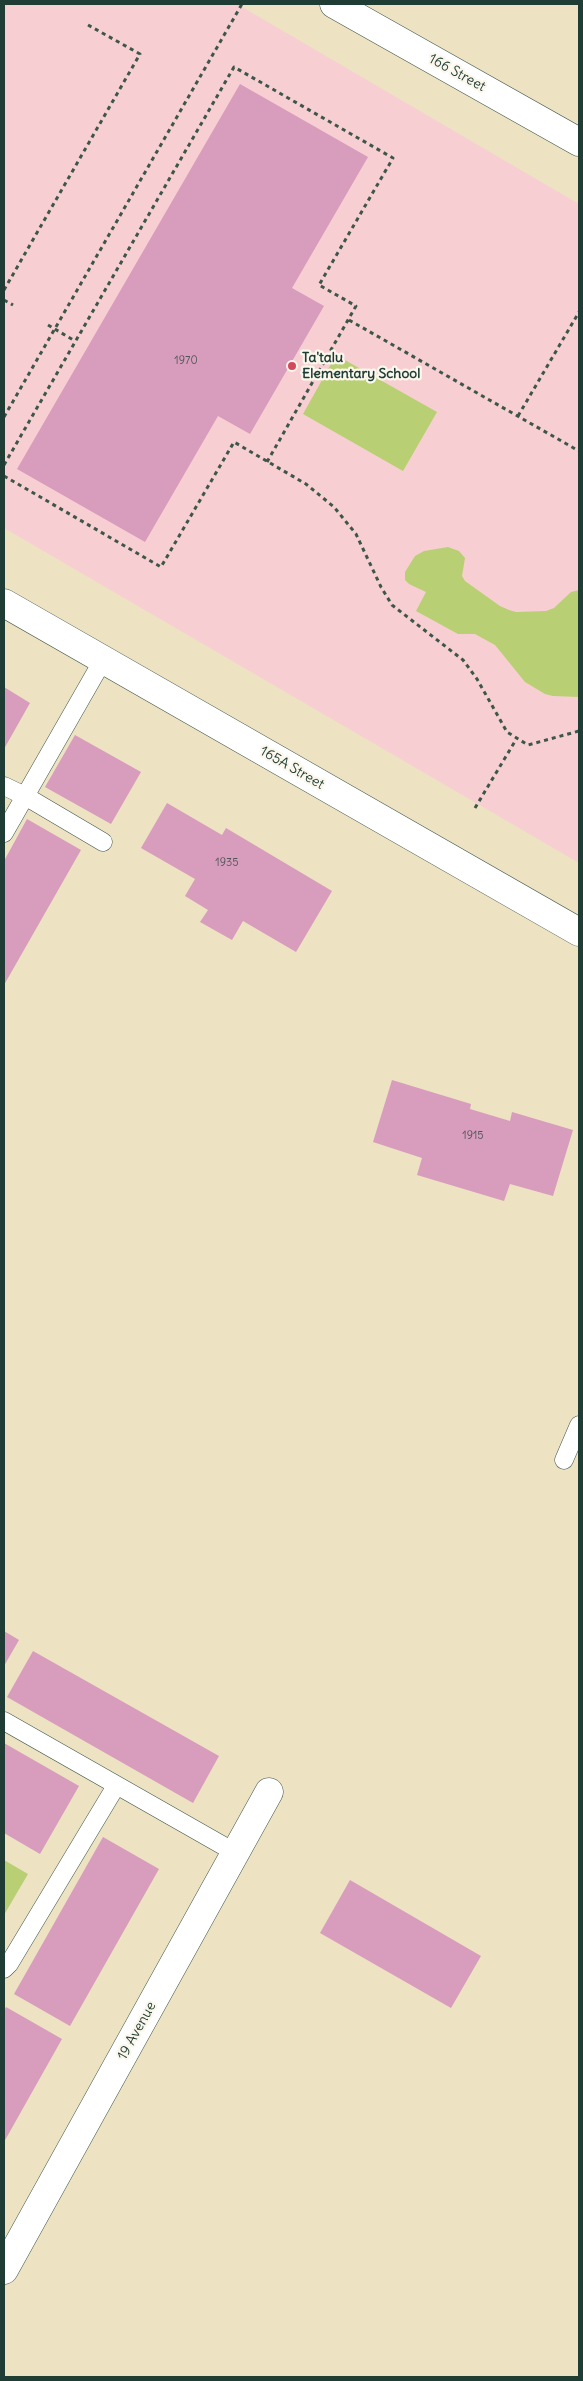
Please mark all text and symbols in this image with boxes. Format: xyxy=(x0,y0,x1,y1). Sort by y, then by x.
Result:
street label: 166 Street xyxy=(426,51,488,95)
place label: Ta'talu Elementary School xyxy=(302,350,420,382)
house number: 1970 xyxy=(174,354,198,368)
marker: Ta'talu Elementary School xyxy=(286,360,298,372)
street label: 165A Street xyxy=(257,743,327,793)
house number: 1935 xyxy=(215,856,239,870)
house number: 1915 xyxy=(462,1129,484,1143)
street label: 19 Avenue xyxy=(114,1999,160,2063)

